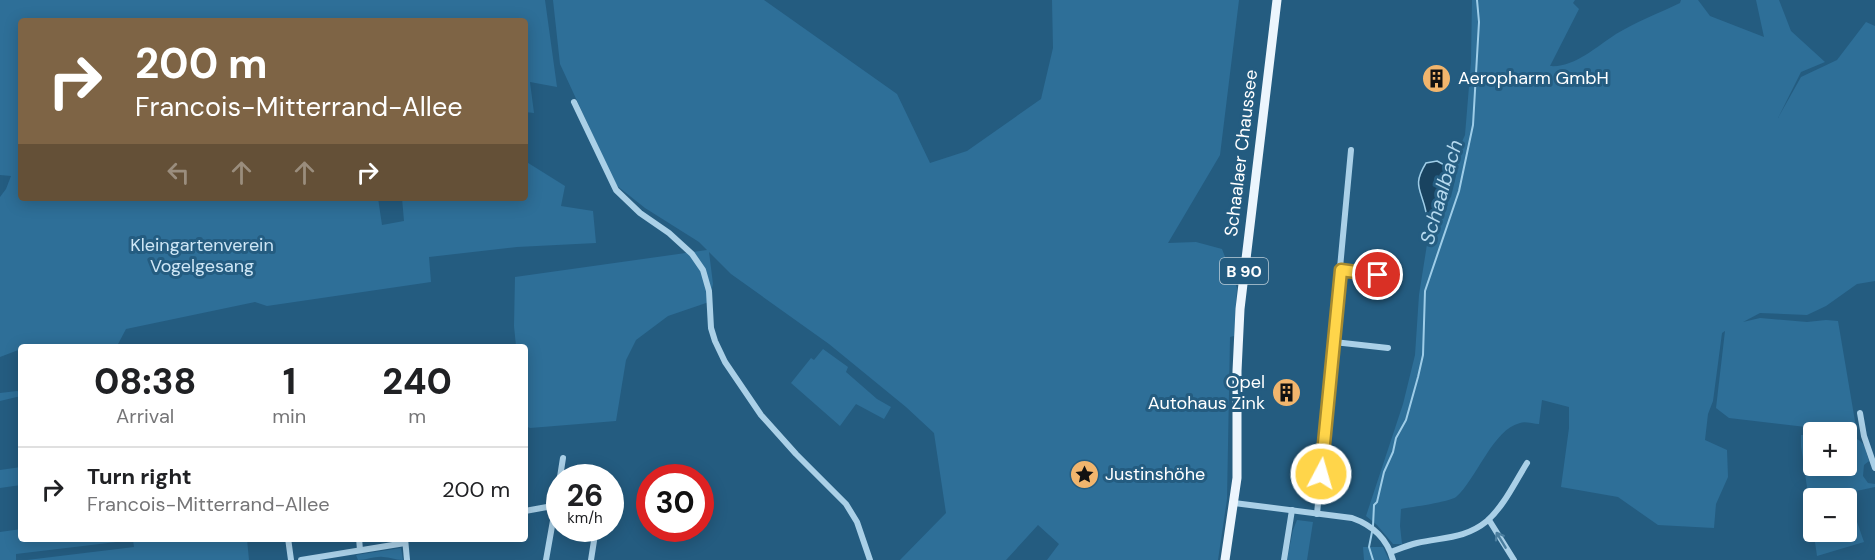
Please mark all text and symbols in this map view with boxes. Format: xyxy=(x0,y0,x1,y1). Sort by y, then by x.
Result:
text: 200 m xyxy=(135,36,268,91)
icon: right xyxy=(36,42,114,120)
building icon: Aeropharm GmbH xyxy=(1421,62,1453,94)
place label: Aeropharm GmbH xyxy=(1458,66,1609,90)
street label: Schaalaer Chaussee xyxy=(1219,68,1263,238)
text: Francois-Mitterrand-Allee xyxy=(135,89,463,124)
water label: Schaalbach xyxy=(1414,137,1468,247)
icon: left xyxy=(162,156,195,189)
icon: ahead xyxy=(225,156,258,189)
icon: ahead xyxy=(288,156,321,189)
icon: right xyxy=(351,156,384,189)
park label: Kleingartenverein Vogelgesang xyxy=(130,233,274,278)
pin xyxy=(1352,249,1403,300)
road number: B 90 xyxy=(1220,258,1268,284)
icon: arrive xyxy=(1361,258,1394,291)
text: 08:38 xyxy=(94,358,196,405)
text: 1 xyxy=(283,358,296,405)
text: 240 xyxy=(382,358,452,405)
place label: Opel Autohaus Zink xyxy=(1148,370,1265,415)
building icon: Opel Autohaus Zink xyxy=(1270,376,1302,408)
text: Arrival xyxy=(116,403,174,429)
text: min xyxy=(272,403,306,429)
text: m xyxy=(408,403,426,429)
map controls xyxy=(1803,422,1857,542)
button: + xyxy=(1803,422,1857,476)
position arrow xyxy=(1289,442,1353,506)
place icon: Justinshöhe xyxy=(1068,458,1100,490)
text: Turn right xyxy=(87,462,192,491)
place label: Justinshöhe xyxy=(1105,462,1205,486)
speed limit sign: 30 xyxy=(636,464,714,542)
icon: right xyxy=(36,473,69,506)
text: 200 m xyxy=(442,475,510,504)
text: 26 xyxy=(567,476,603,515)
button: − xyxy=(1803,488,1857,542)
text: Francois-Mitterrand-Allee xyxy=(87,491,330,517)
text: km/h xyxy=(567,508,603,528)
one-way arrow xyxy=(1495,532,1507,549)

